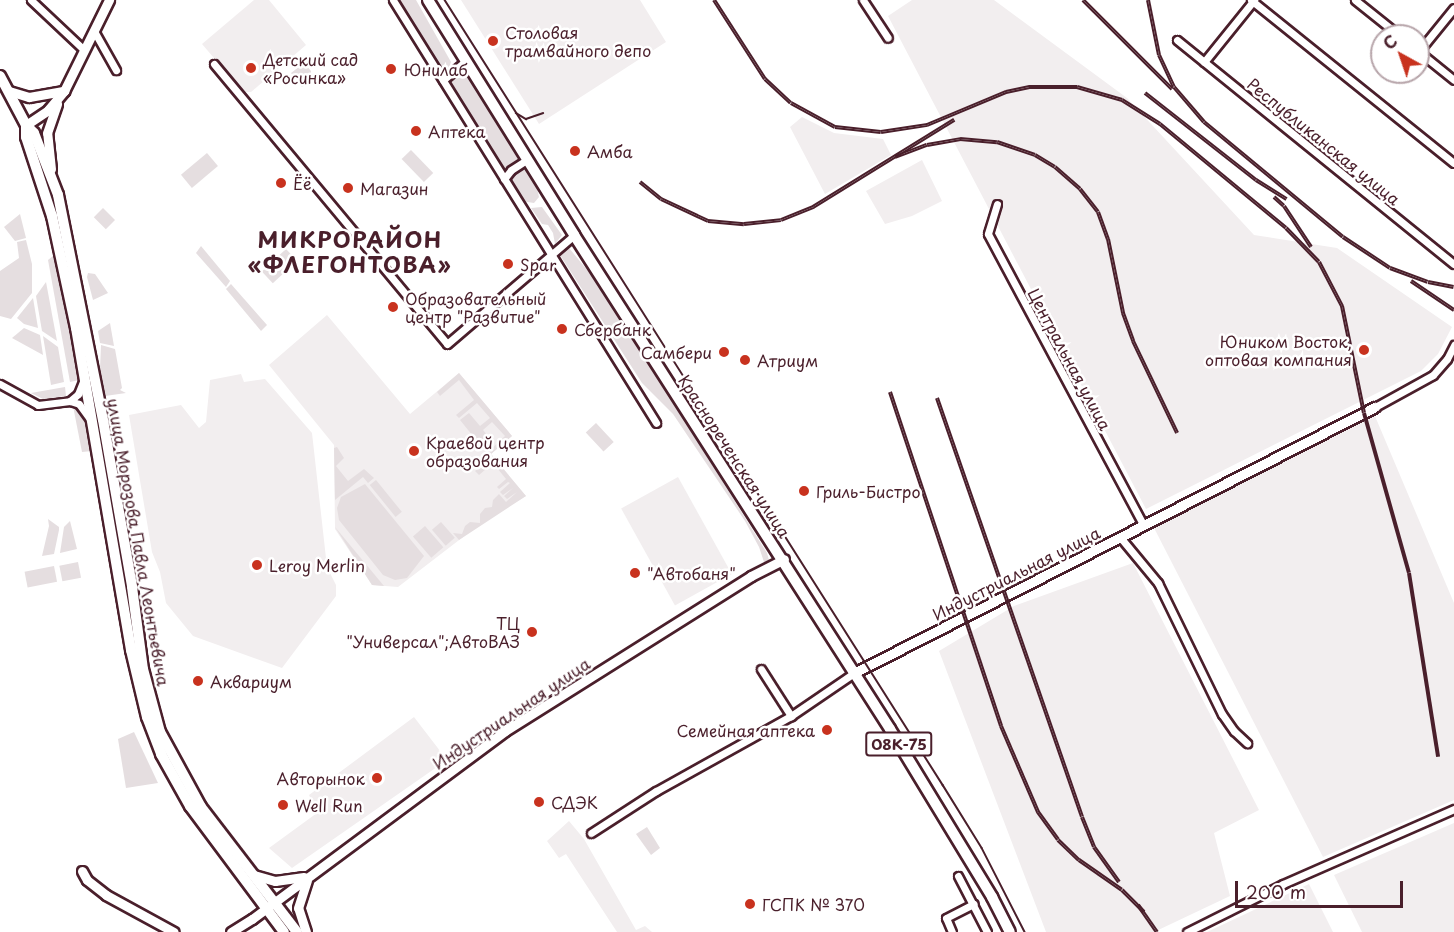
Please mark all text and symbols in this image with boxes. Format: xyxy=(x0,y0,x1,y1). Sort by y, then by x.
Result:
place label: Столовая трамвайного депо xyxy=(505,22,652,60)
north arrow xyxy=(1370,24,1430,84)
text: С xyxy=(1377,29,1402,55)
marker: Столовая трамвайного депо xyxy=(486,34,500,48)
place label: Детский сад «Росинка» xyxy=(263,49,360,87)
place label: Юнилаб xyxy=(404,59,468,79)
marker: Юнилаб xyxy=(382,60,400,78)
marker: Детский сад «Росинка» xyxy=(244,61,258,75)
street label: Республиканская улица xyxy=(1244,73,1404,209)
place label: Аптека xyxy=(428,121,485,141)
marker: Аптека xyxy=(409,124,423,138)
place label: Амба xyxy=(587,141,633,161)
marker: Амба xyxy=(568,144,582,158)
place label: Ёё xyxy=(293,173,312,193)
marker: Ёё xyxy=(274,176,288,190)
place label: Магазин xyxy=(360,178,429,198)
marker: Магазин xyxy=(341,181,355,195)
district label: МИКРОРАЙОН «ФЛЕГОНТОВА» xyxy=(249,225,451,276)
place label: Spar xyxy=(520,254,556,274)
marker: Spar xyxy=(501,257,515,271)
street label: Центральная улица xyxy=(1024,285,1116,433)
place label: Образовательный центр "Развитие" xyxy=(405,288,547,326)
marker: Образовательный центр "Развитие" xyxy=(386,300,400,314)
place label: Сбербанк xyxy=(574,319,651,339)
marker: Сбербанк xyxy=(555,322,569,336)
place label: Юником Восток, оптовая компания xyxy=(1205,331,1352,369)
place label: Самбери xyxy=(641,342,712,362)
marker: Юником Восток, оптовая компания xyxy=(1357,343,1371,357)
marker: Самбери xyxy=(717,345,731,359)
place label: Атриум xyxy=(757,350,818,370)
marker: Атриум xyxy=(738,353,752,367)
street label: Краснореченская улица xyxy=(675,371,795,541)
street label: улица Морозова Павла Леонтьевича xyxy=(104,396,174,688)
place label: Краевой центр образования xyxy=(426,432,545,470)
marker: Краевой центр образования xyxy=(407,444,421,458)
place label: Гриль-Бистро xyxy=(816,481,920,501)
marker: Гриль-Бистро xyxy=(797,484,811,498)
street label: Индустриальная улица xyxy=(929,522,1103,624)
place label: Leroy Merlin xyxy=(269,555,366,575)
marker: Leroy Merlin xyxy=(250,558,264,572)
place label: "Автобаня" xyxy=(647,563,736,583)
marker: "Автобаня" xyxy=(628,566,642,580)
place label: ТЦ "Универсал";АвтоВАЗ xyxy=(346,613,520,651)
marker: ТЦ "Универсал";АвтоВАЗ xyxy=(525,625,539,639)
street label: Индустриальная улица xyxy=(428,653,594,773)
place label: Аквариум xyxy=(210,671,292,691)
marker: Аквариум xyxy=(191,674,205,688)
place label: Семейная аптека xyxy=(676,720,815,740)
marker: Семейная аптека xyxy=(820,723,834,737)
road number: 08К-75 xyxy=(864,732,934,756)
place label: Авторынок xyxy=(277,768,365,788)
marker: Авторынок xyxy=(370,771,384,785)
place label: СДЭК xyxy=(551,792,598,812)
place label: Well Run xyxy=(295,795,363,815)
marker: СДЭК xyxy=(532,795,546,809)
marker: Well Run xyxy=(276,798,290,812)
scale bar xyxy=(1238,869,1406,907)
text: 200 m xyxy=(1246,878,1306,905)
place label: ГСПК № 370 xyxy=(762,894,866,914)
marker: ГСПК № 370 xyxy=(743,897,757,911)

